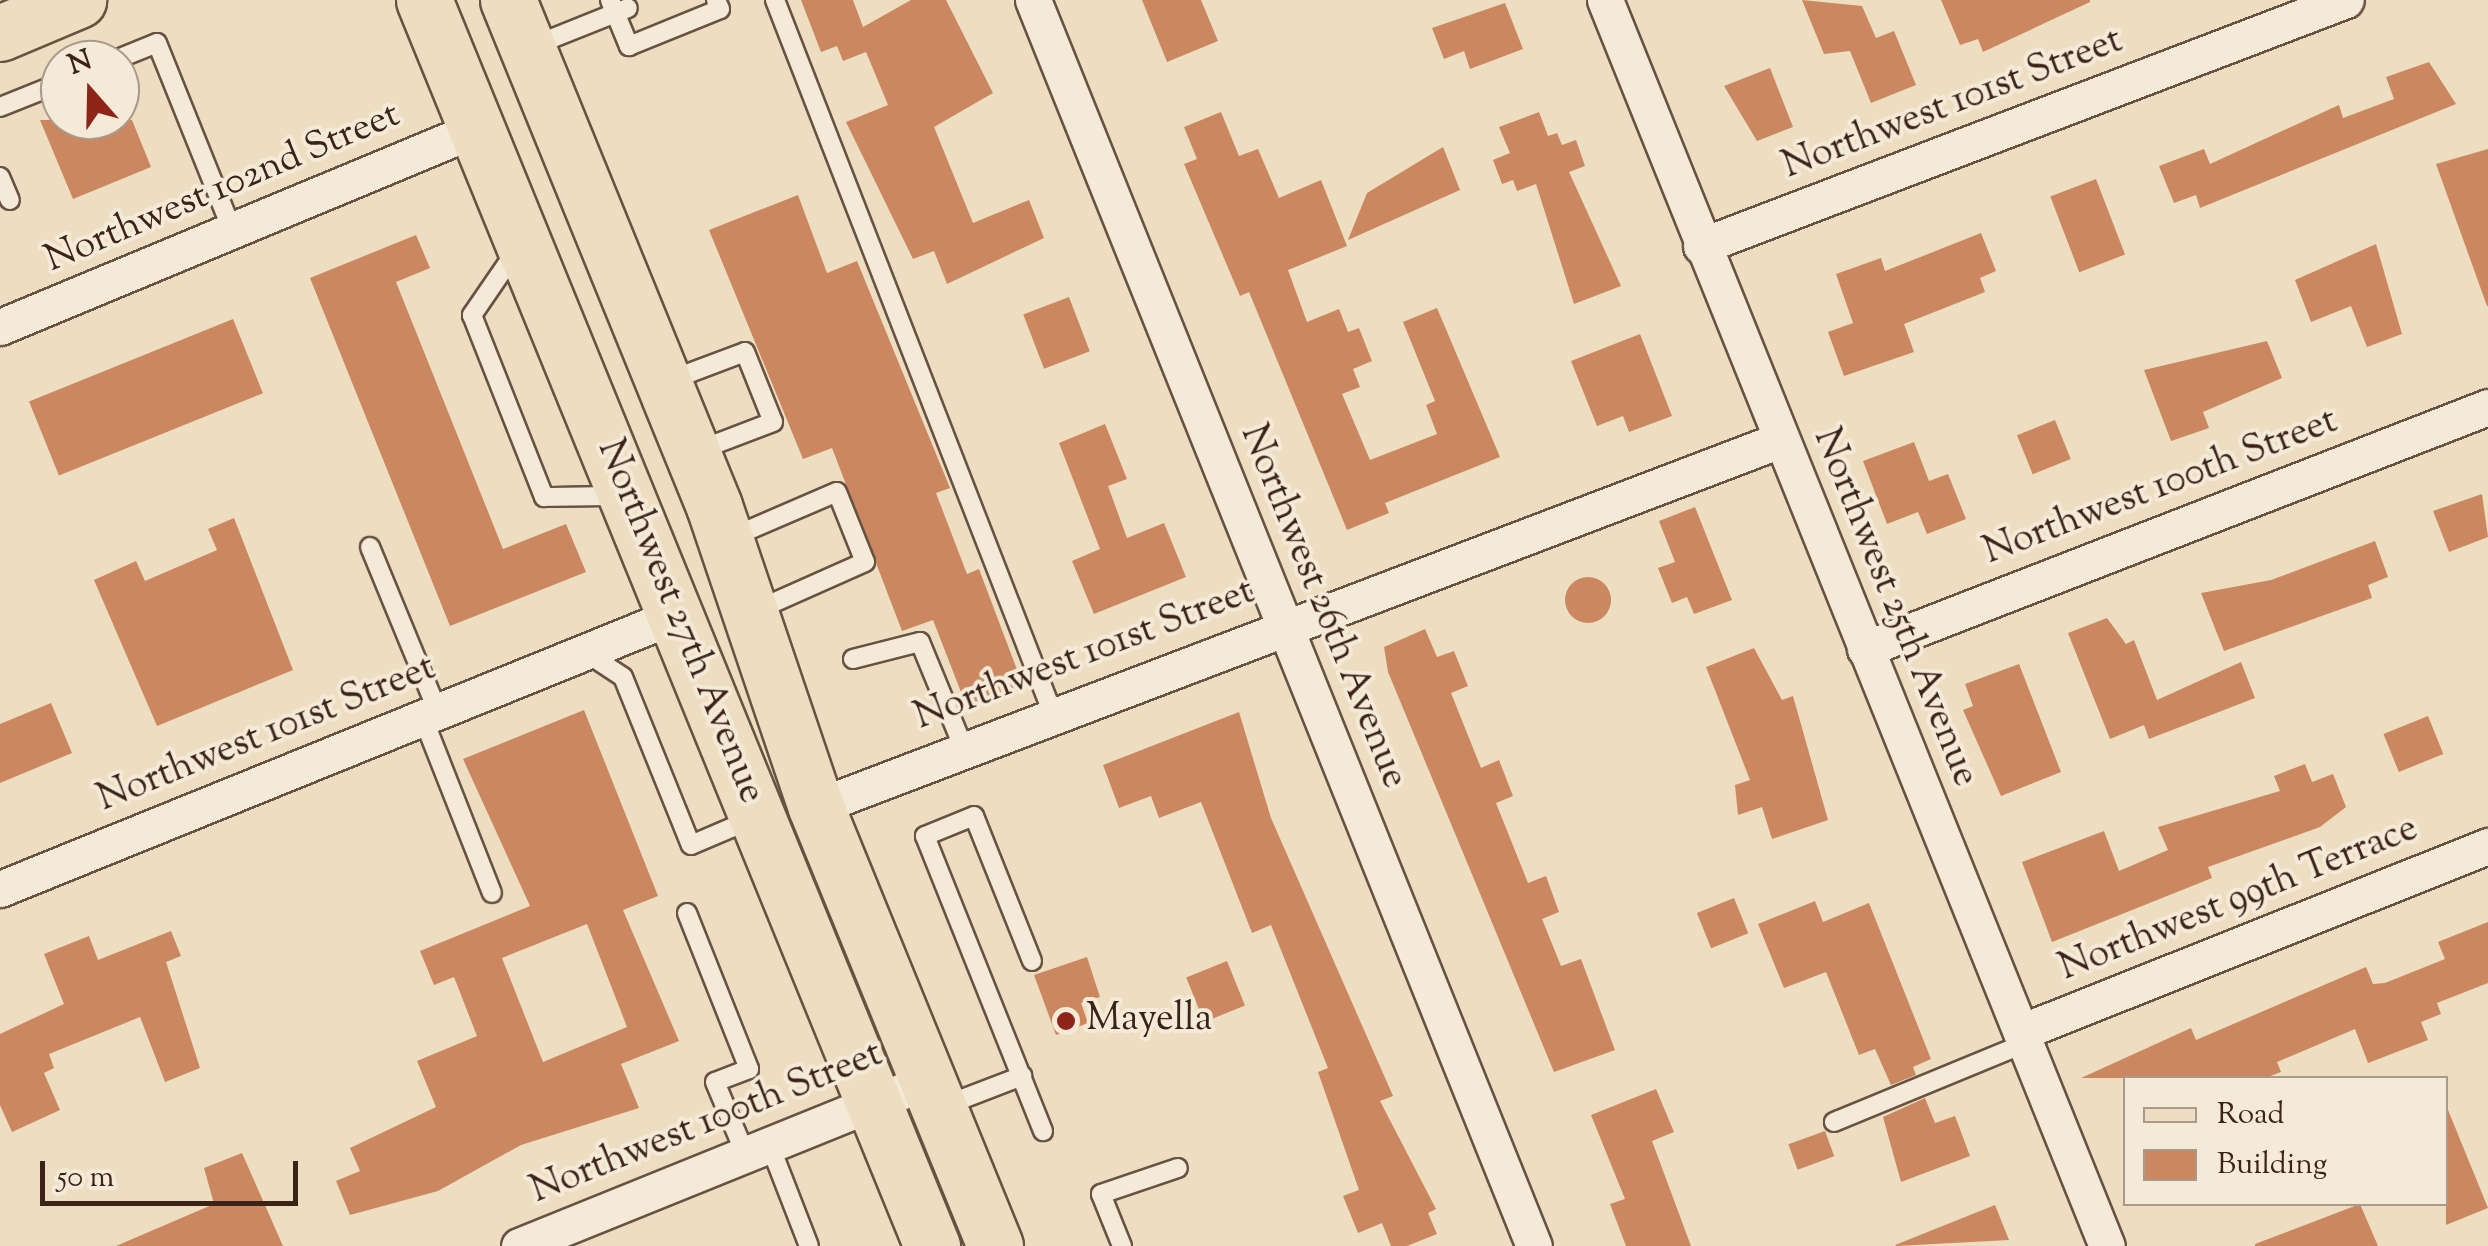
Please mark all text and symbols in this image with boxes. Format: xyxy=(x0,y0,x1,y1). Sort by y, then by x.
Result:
street label: Northwest 101st Street xyxy=(1777,19,2129,191)
north arrow xyxy=(40,40,140,140)
text: N xyxy=(63,41,98,86)
street label: Northwest 102nd Street xyxy=(39,94,407,284)
street label: Northwest 100th Street xyxy=(1978,400,2344,576)
street label: Northwest 26th Avenue xyxy=(1228,419,1416,795)
street label: Northwest 25th Avenue xyxy=(1801,422,1987,794)
street label: Northwest 27th Avenue xyxy=(585,434,773,810)
street label: Northwest 101st Street xyxy=(909,570,1261,742)
street label: Northwest 101st Street xyxy=(92,646,442,824)
street label: Northwest 99th Terrace xyxy=(2053,807,2425,993)
place label: Mayella xyxy=(1086,998,1212,1044)
marker: Mayella xyxy=(1055,1010,1077,1032)
street label: Northwest 100th Street xyxy=(525,1033,889,1215)
legend xyxy=(2123,1076,2448,1206)
text: Road xyxy=(2217,1094,2284,1137)
scale bar xyxy=(45,1141,302,1203)
text: Building xyxy=(2217,1144,2327,1187)
text: 50 m xyxy=(57,1157,114,1200)

